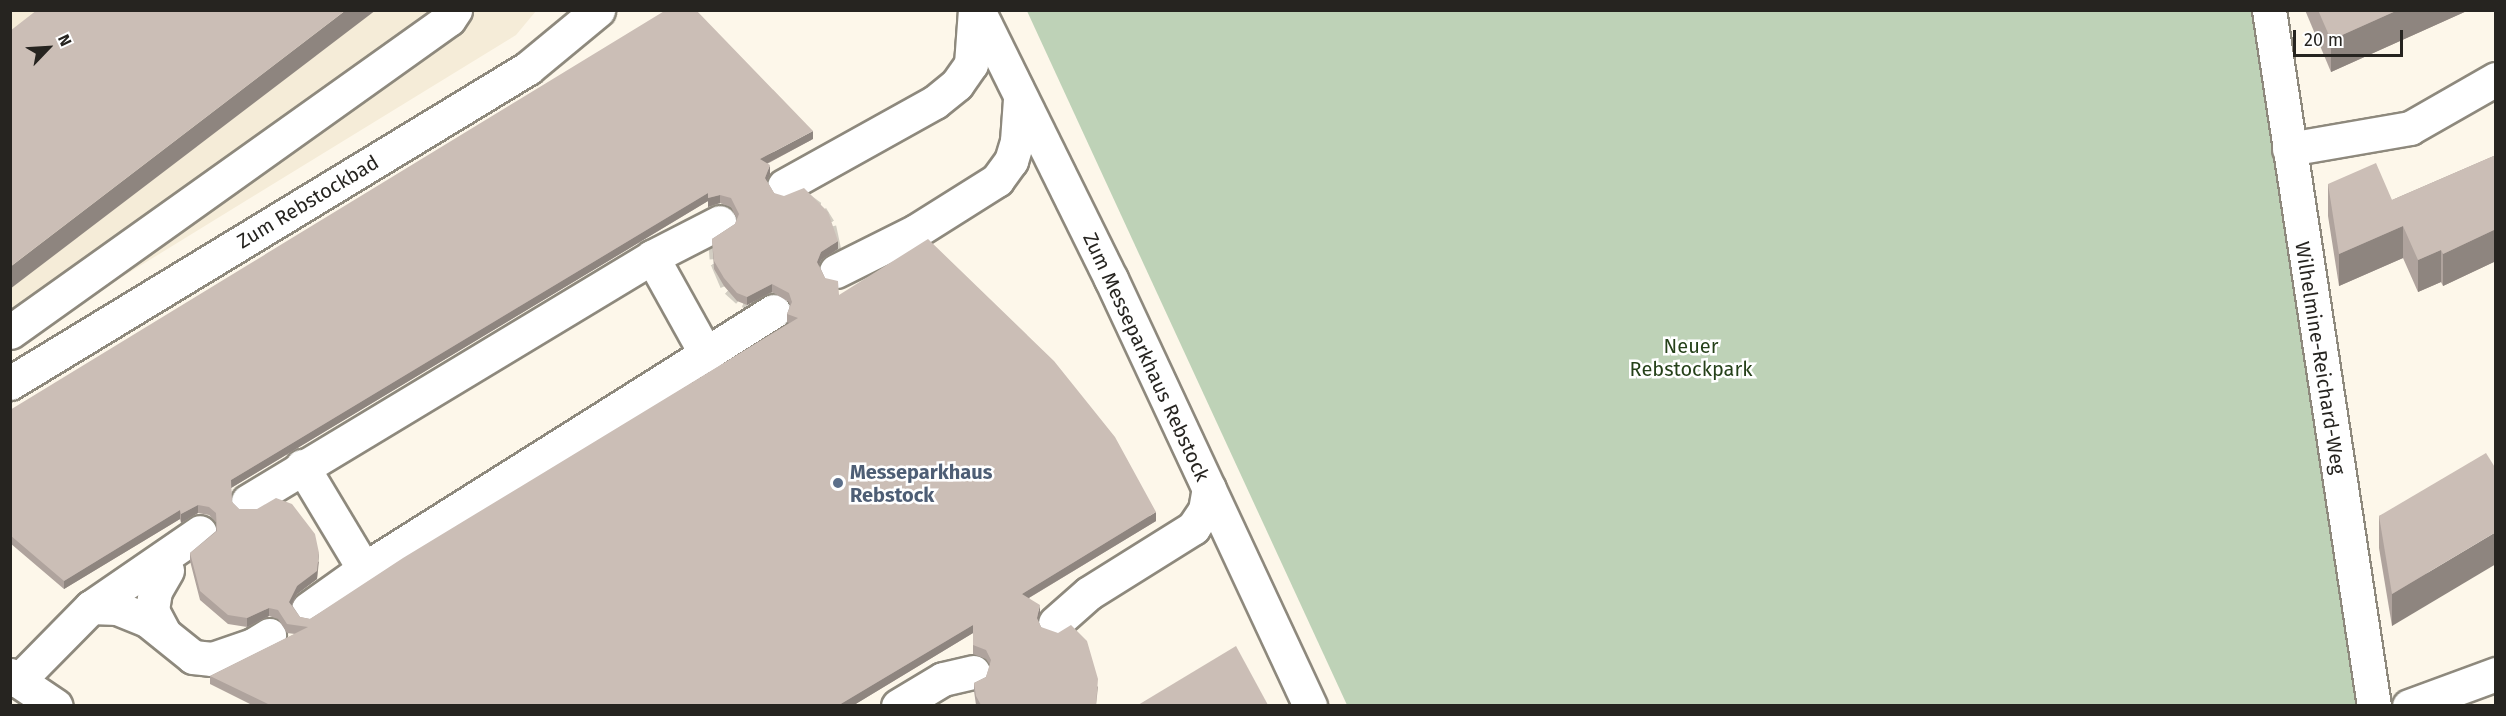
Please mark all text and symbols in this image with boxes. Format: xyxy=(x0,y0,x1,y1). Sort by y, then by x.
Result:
north arrow xyxy=(18,18,78,78)
scale bar xyxy=(2296,18,2406,56)
text: 20 m xyxy=(2304,29,2343,51)
text: N xyxy=(54,31,76,49)
street label: Zum Rebstockbad xyxy=(233,150,383,254)
street label: Zum Messeparkhaus Rebstock xyxy=(1078,229,1214,485)
street label: Wilhelmine-Reichard-Weg xyxy=(2290,240,2350,476)
park label: Neuer Rebstockpark xyxy=(1630,334,1752,381)
place label: Messeparkhaus Rebstock xyxy=(850,460,992,507)
marker: Messeparkhaus Rebstock xyxy=(831,476,845,490)

